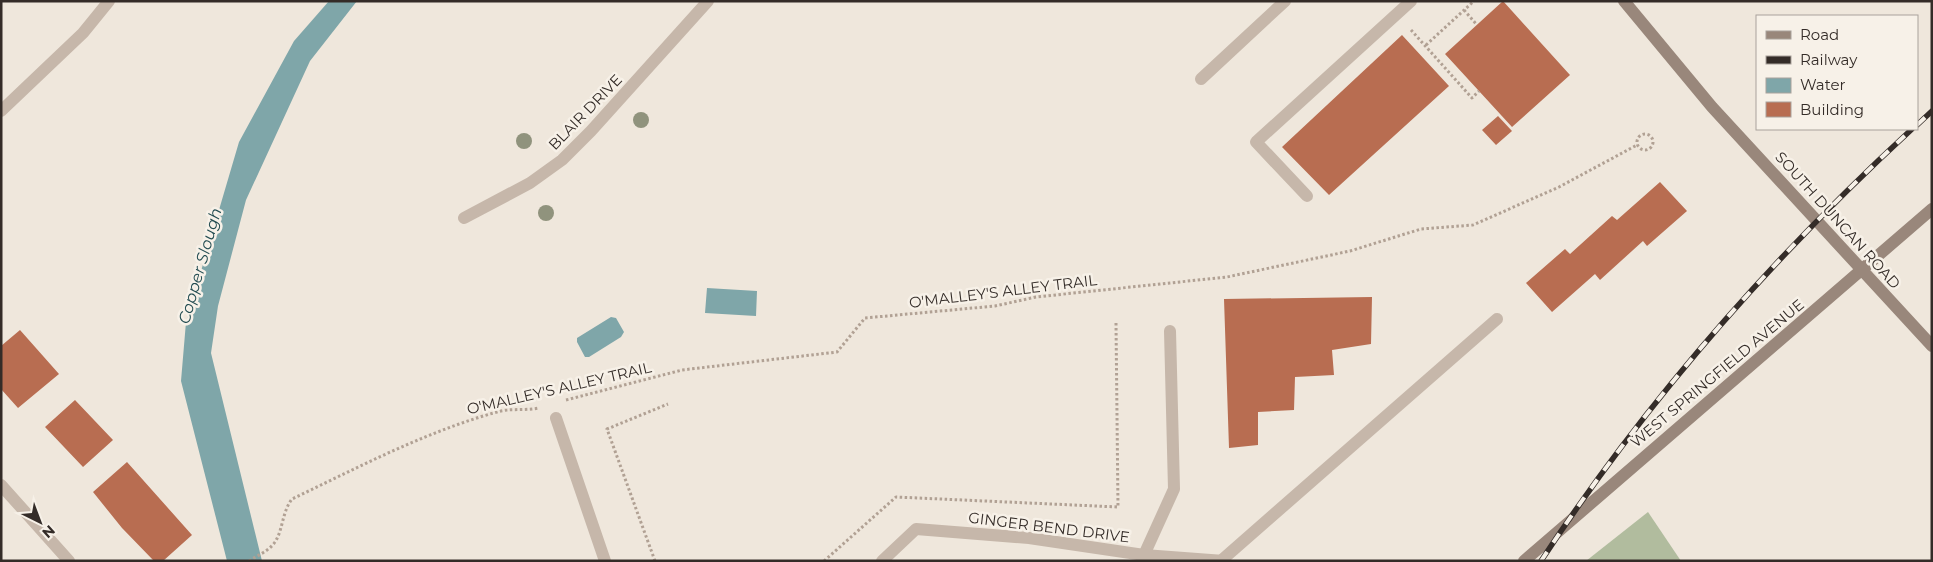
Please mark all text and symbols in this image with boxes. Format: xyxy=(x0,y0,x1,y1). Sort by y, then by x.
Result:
legend xyxy=(1756,15,1918,130)
text: Road xyxy=(1800,25,1839,44)
text: Railway xyxy=(1800,50,1858,69)
street label: BLAIR DRIVE xyxy=(544,70,626,154)
text: Water xyxy=(1800,75,1846,94)
text: Building xyxy=(1800,100,1864,119)
street label: SOUTH DUNCAN ROAD xyxy=(1771,147,1905,293)
water label: Copper Slough xyxy=(174,206,226,326)
street label: O'MALLEY'S ALLEY TRAIL xyxy=(908,270,1098,312)
street label: WEST SPRINGFIELD AVENUE xyxy=(1626,295,1808,451)
street label: O'MALLEY'S ALLEY TRAIL xyxy=(465,357,653,419)
north arrow xyxy=(15,497,65,547)
street label: GINGER BEND DRIVE xyxy=(967,508,1131,546)
text: N xyxy=(38,521,59,542)

